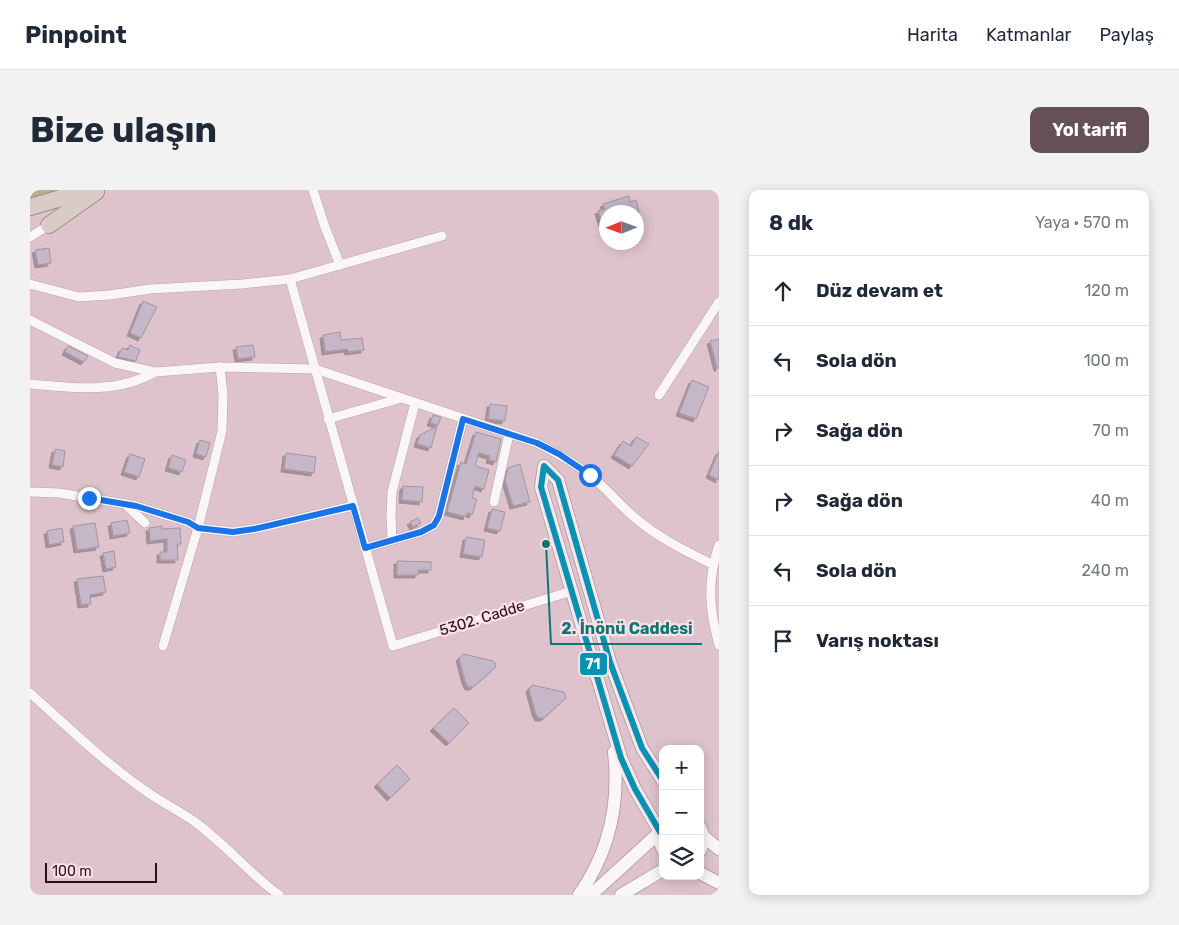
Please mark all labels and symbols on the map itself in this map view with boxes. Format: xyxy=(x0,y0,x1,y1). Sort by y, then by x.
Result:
north arrow xyxy=(599,205,644,250)
route start xyxy=(579,464,602,487)
route end xyxy=(78,487,101,510)
street label: 5302. Cadde xyxy=(437,596,527,640)
callout: 2. İnönü Caddesi xyxy=(551,613,702,644)
text: 2. İnönü Caddesi xyxy=(561,619,693,638)
line badge: 71 xyxy=(579,652,608,676)
text: 71 xyxy=(586,656,601,673)
scale bar xyxy=(45,860,158,883)

